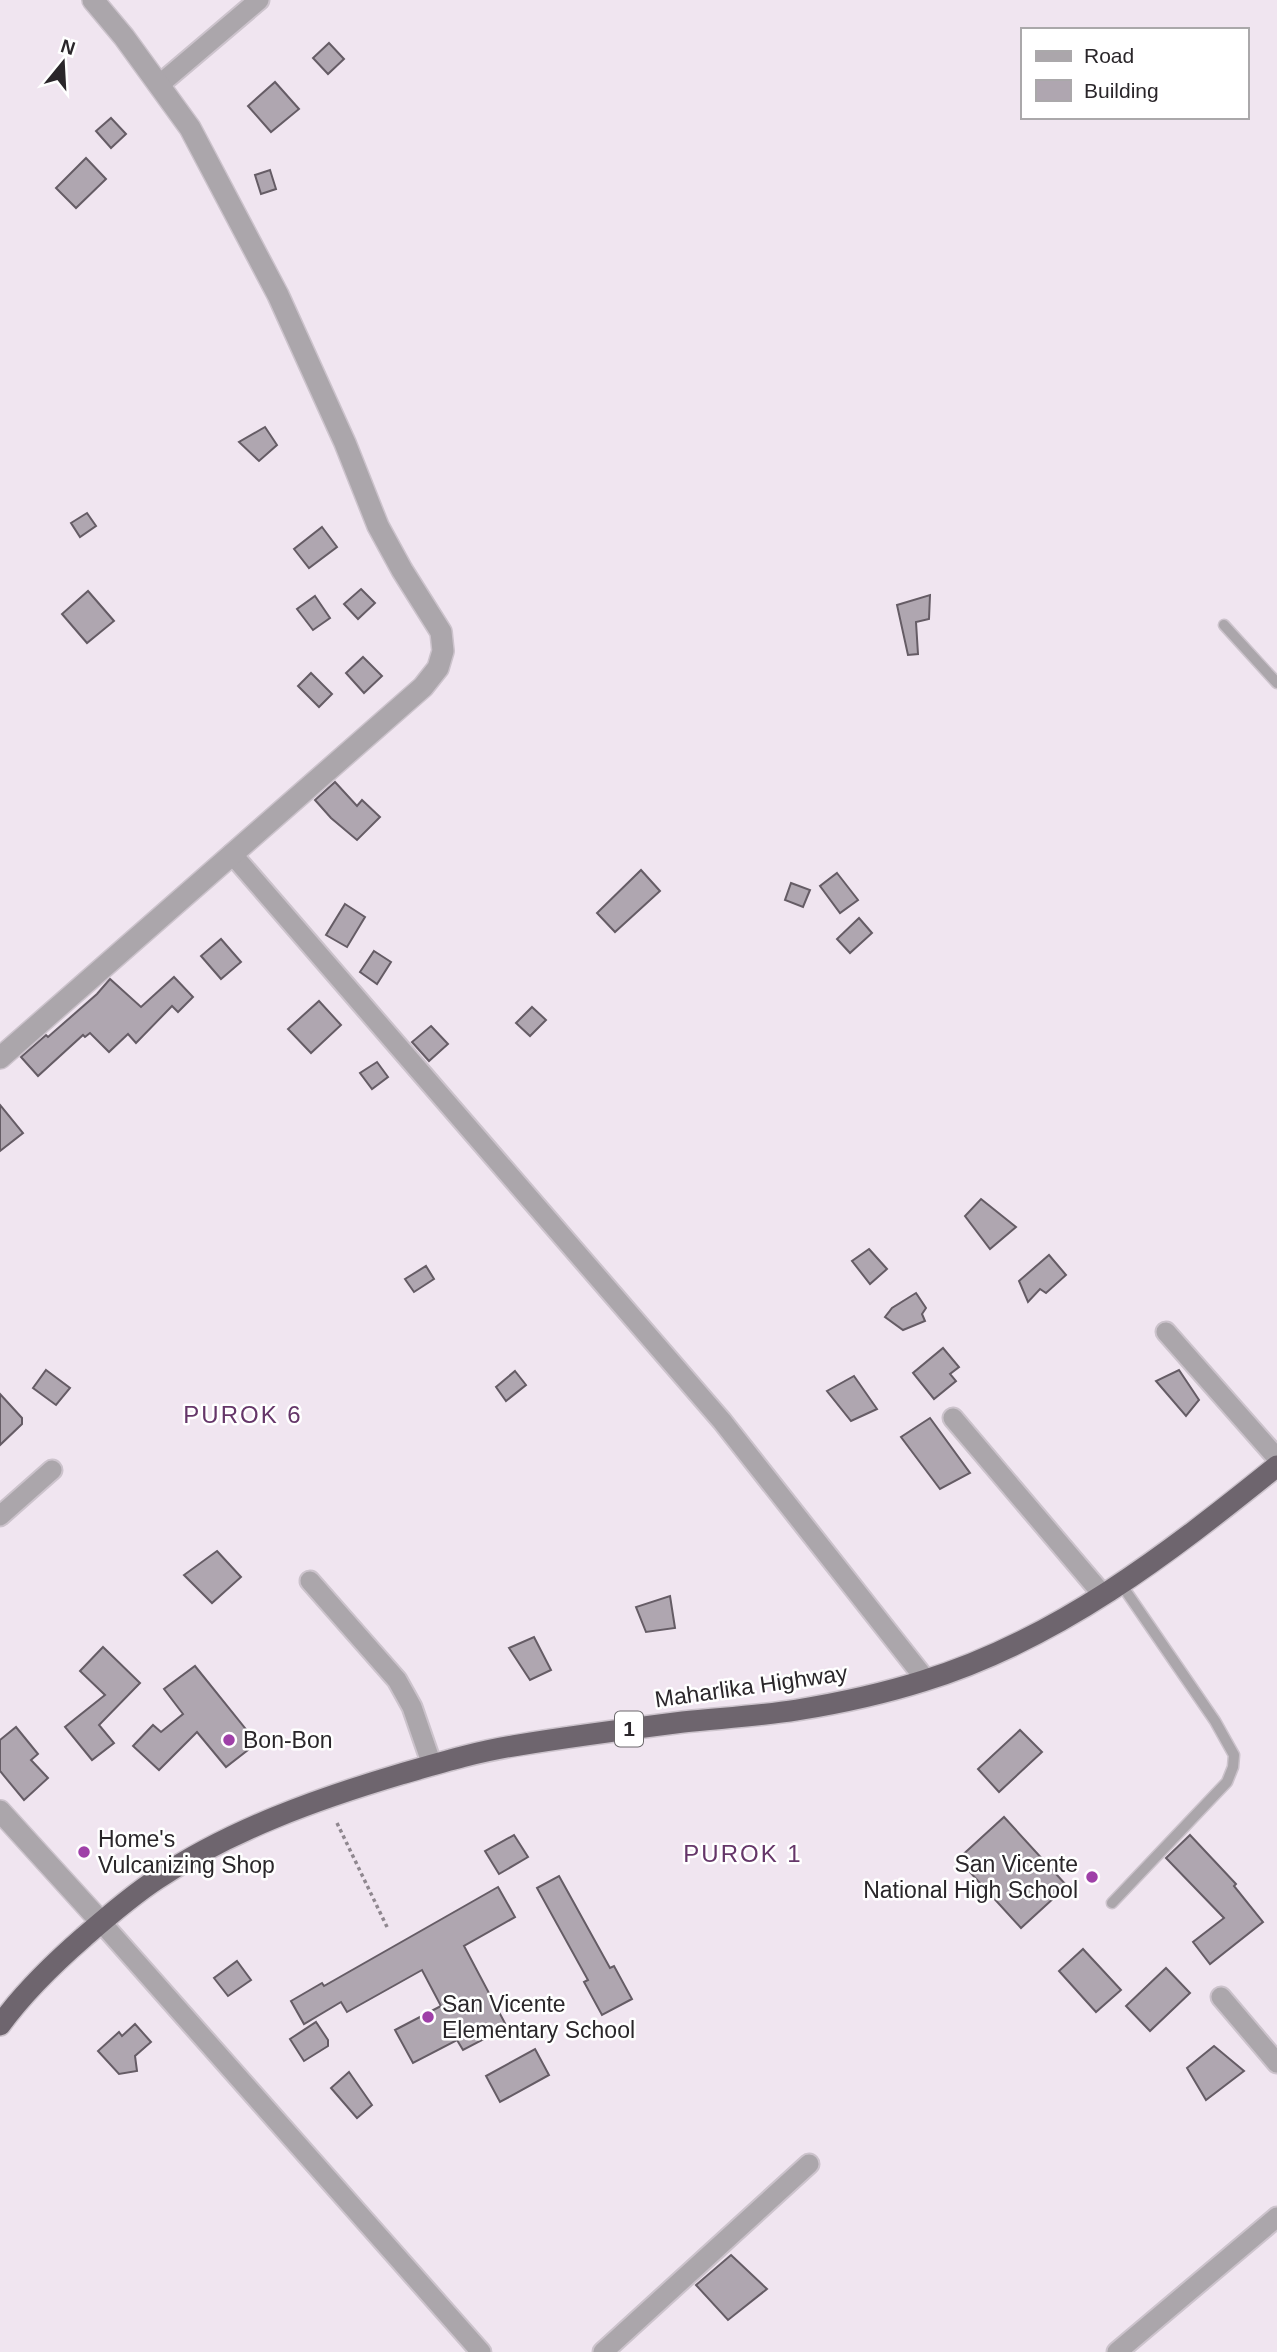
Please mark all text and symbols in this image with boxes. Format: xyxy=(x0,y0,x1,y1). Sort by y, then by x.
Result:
north arrow xyxy=(28,28,98,98)
legend xyxy=(1021,28,1249,119)
text: N xyxy=(58,35,78,59)
text: Road xyxy=(1084,44,1134,67)
text: Building xyxy=(1084,79,1159,102)
district label: PUROK 6 xyxy=(183,1401,303,1428)
street label: Maharlika Highway xyxy=(653,1660,850,1712)
road number: 1 xyxy=(615,1712,643,1746)
place label: Bon-Bon xyxy=(243,1727,333,1753)
marker: Bon-Bon xyxy=(221,1732,237,1748)
place label: Home's Vulcanizing Shop xyxy=(98,1826,275,1878)
district label: PUROK 1 xyxy=(683,1840,803,1867)
marker: Home's Vulcanizing Shop xyxy=(76,1844,92,1860)
place label: San Vicente National High School xyxy=(863,1851,1078,1903)
marker: San Vicente National High School xyxy=(1084,1869,1100,1885)
place label: San Vicente Elementary School xyxy=(442,1991,635,2043)
marker: San Vicente Elementary School xyxy=(420,2009,436,2025)

